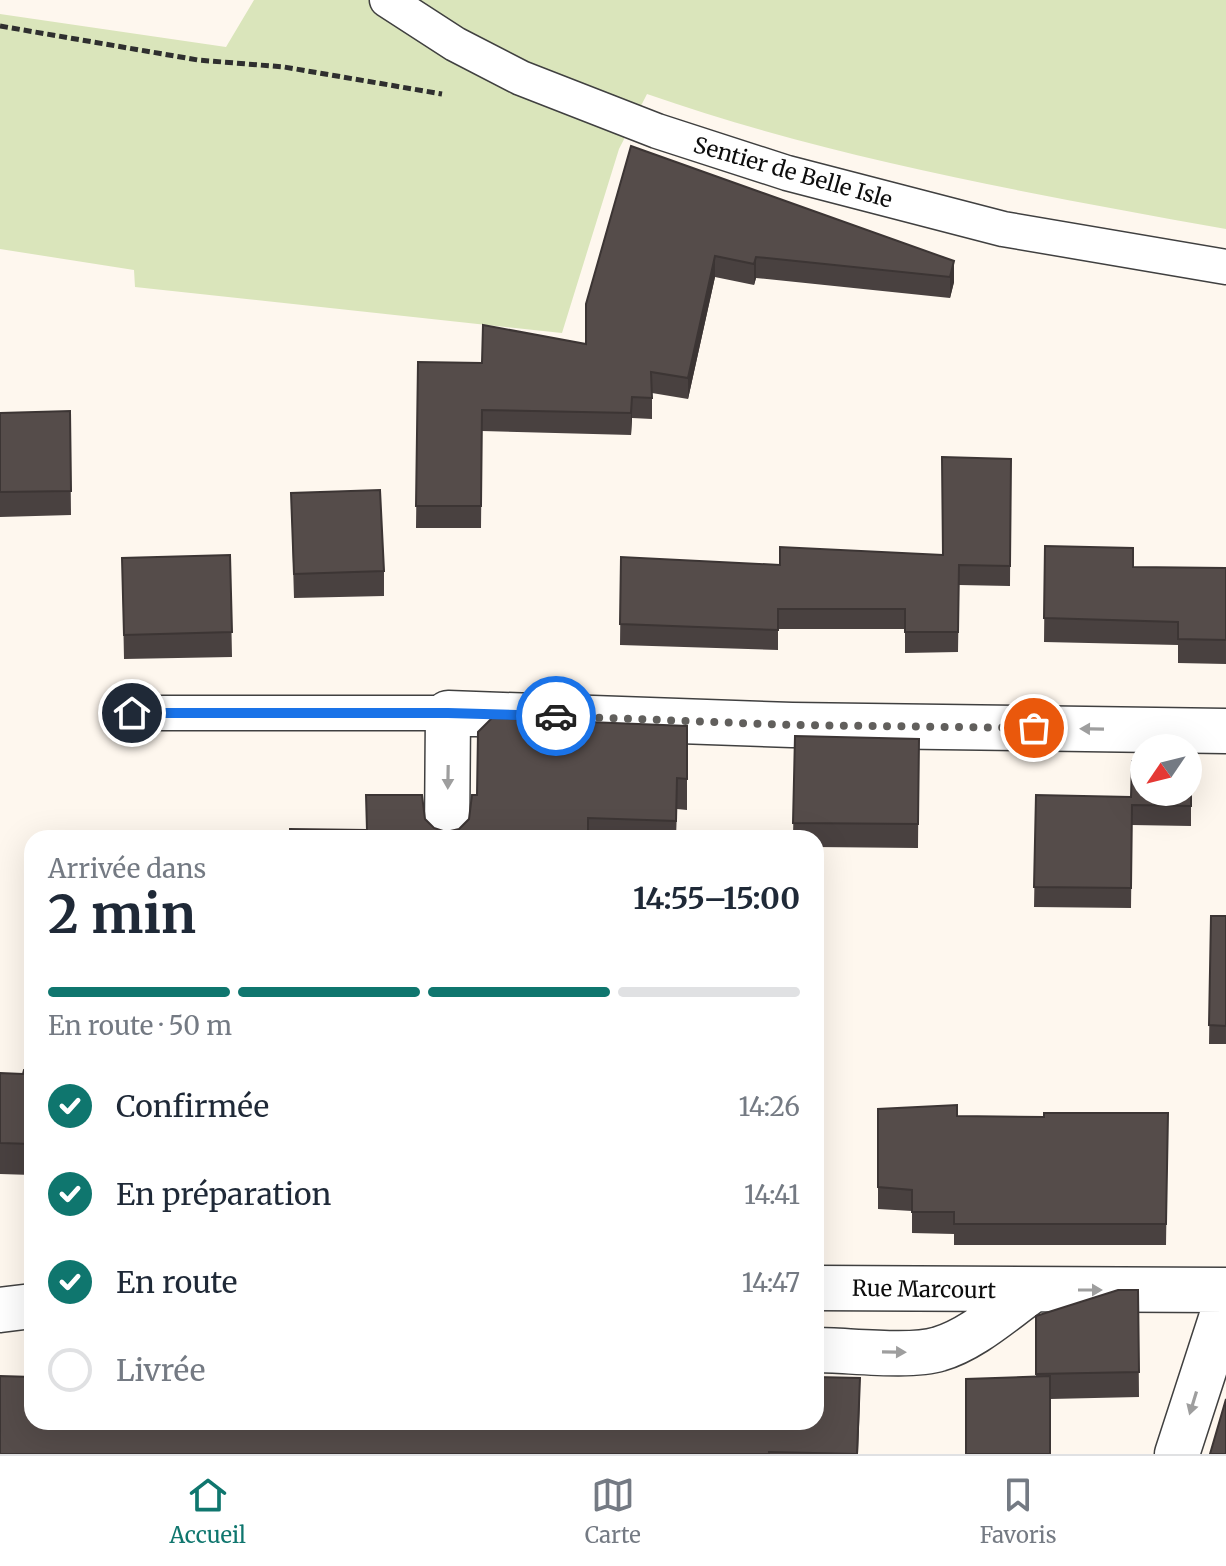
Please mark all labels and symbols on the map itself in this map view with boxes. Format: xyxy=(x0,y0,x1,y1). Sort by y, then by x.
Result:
street label: Sentier de Belle Isle xyxy=(690,130,896,214)
courier xyxy=(516,676,596,756)
pin xyxy=(98,679,166,747)
pin xyxy=(1000,694,1068,762)
one-way arrow xyxy=(1079,723,1104,735)
north arrow xyxy=(1130,734,1202,806)
one-way arrow xyxy=(441,765,454,790)
street label: Rue Marcourt xyxy=(852,1274,997,1304)
one-way arrow xyxy=(1078,1284,1103,1296)
one-way arrow xyxy=(882,1345,907,1358)
one-way arrow xyxy=(1186,1392,1199,1416)

